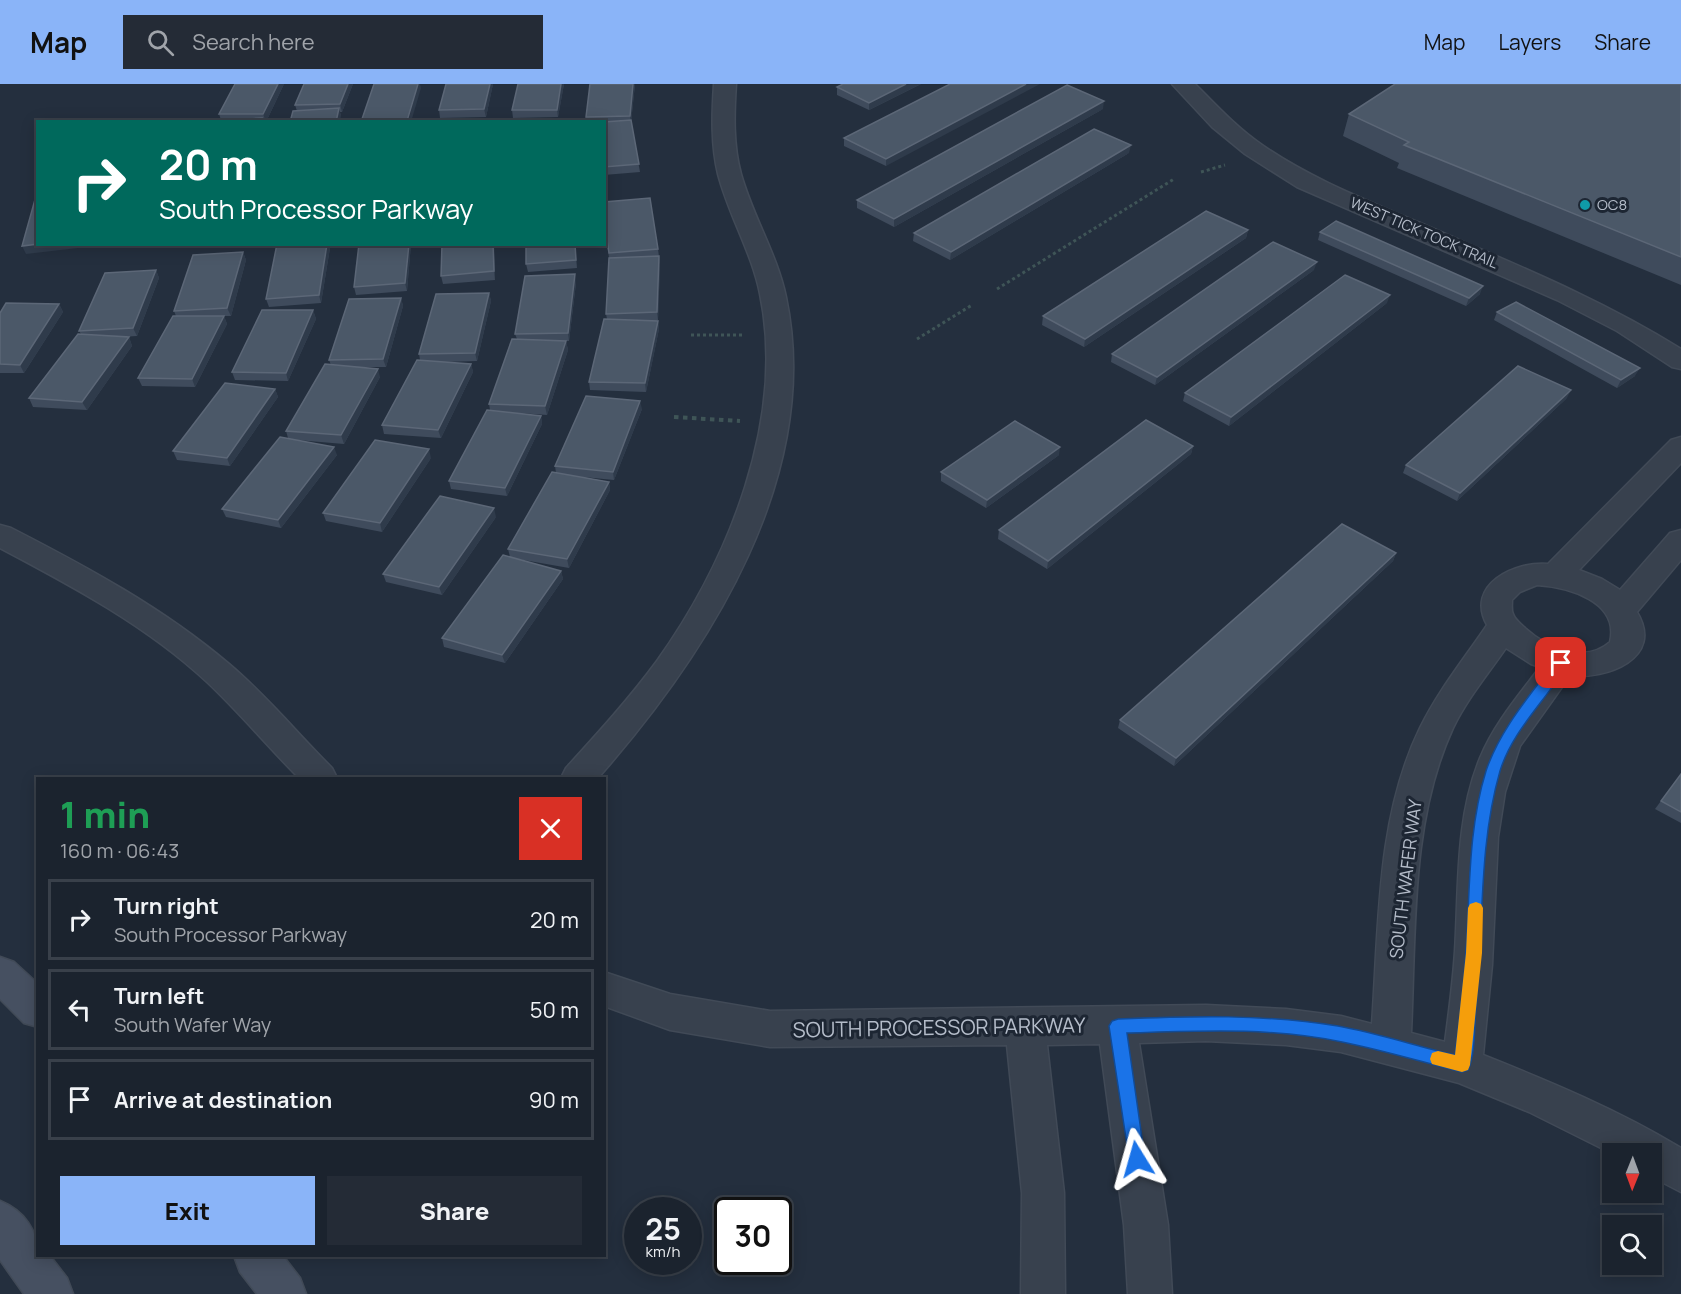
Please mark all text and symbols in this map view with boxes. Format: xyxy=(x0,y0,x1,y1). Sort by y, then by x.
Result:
search box xyxy=(123,15,543,69)
text: Map xyxy=(30,23,87,61)
icon: search xyxy=(144,26,177,59)
text: Search here xyxy=(192,27,315,57)
text: Map xyxy=(1424,28,1465,56)
text: Layers xyxy=(1498,28,1561,56)
text: Share xyxy=(1594,28,1651,56)
text: 20 m xyxy=(159,135,258,193)
icon: right xyxy=(60,144,138,222)
text: South Processor Parkway xyxy=(159,190,474,227)
street label: WEST TICK TOCK TRAIL xyxy=(1347,192,1502,273)
place label: OC8 xyxy=(1597,194,1627,215)
marker: OC8 xyxy=(1578,198,1592,212)
pin xyxy=(1535,637,1586,688)
icon: arrive xyxy=(1544,646,1577,679)
text: 1 min xyxy=(60,790,150,839)
button: close xyxy=(519,797,582,860)
street label: SOUTH WAFER WAY xyxy=(1383,797,1427,960)
text: 160 m · 06:43 xyxy=(60,837,179,864)
text: Turn right xyxy=(114,891,219,921)
icon: right xyxy=(63,903,96,936)
text: 20 m xyxy=(530,905,579,935)
text: South Processor Parkway xyxy=(114,921,347,948)
text: Turn left xyxy=(114,981,204,1011)
icon: left xyxy=(63,993,96,1026)
text: 50 m xyxy=(530,995,579,1025)
street label: SOUTH PROCESSOR PARKWAY xyxy=(792,1010,1086,1044)
text: South Wafer Way xyxy=(114,1011,271,1038)
icon: arrive xyxy=(63,1083,96,1116)
text: Arrive at destination xyxy=(114,1085,332,1115)
text: 90 m xyxy=(529,1085,579,1115)
position arrow xyxy=(1105,1127,1169,1191)
north arrow xyxy=(1602,1143,1662,1203)
map controls xyxy=(1602,1143,1662,1275)
button: Exit xyxy=(60,1176,315,1245)
button: Share xyxy=(327,1176,582,1245)
speed limit sign: 30 xyxy=(714,1197,792,1275)
text: 25 xyxy=(645,1208,681,1249)
button: search xyxy=(1602,1215,1662,1275)
text: km/h xyxy=(646,1241,680,1262)

